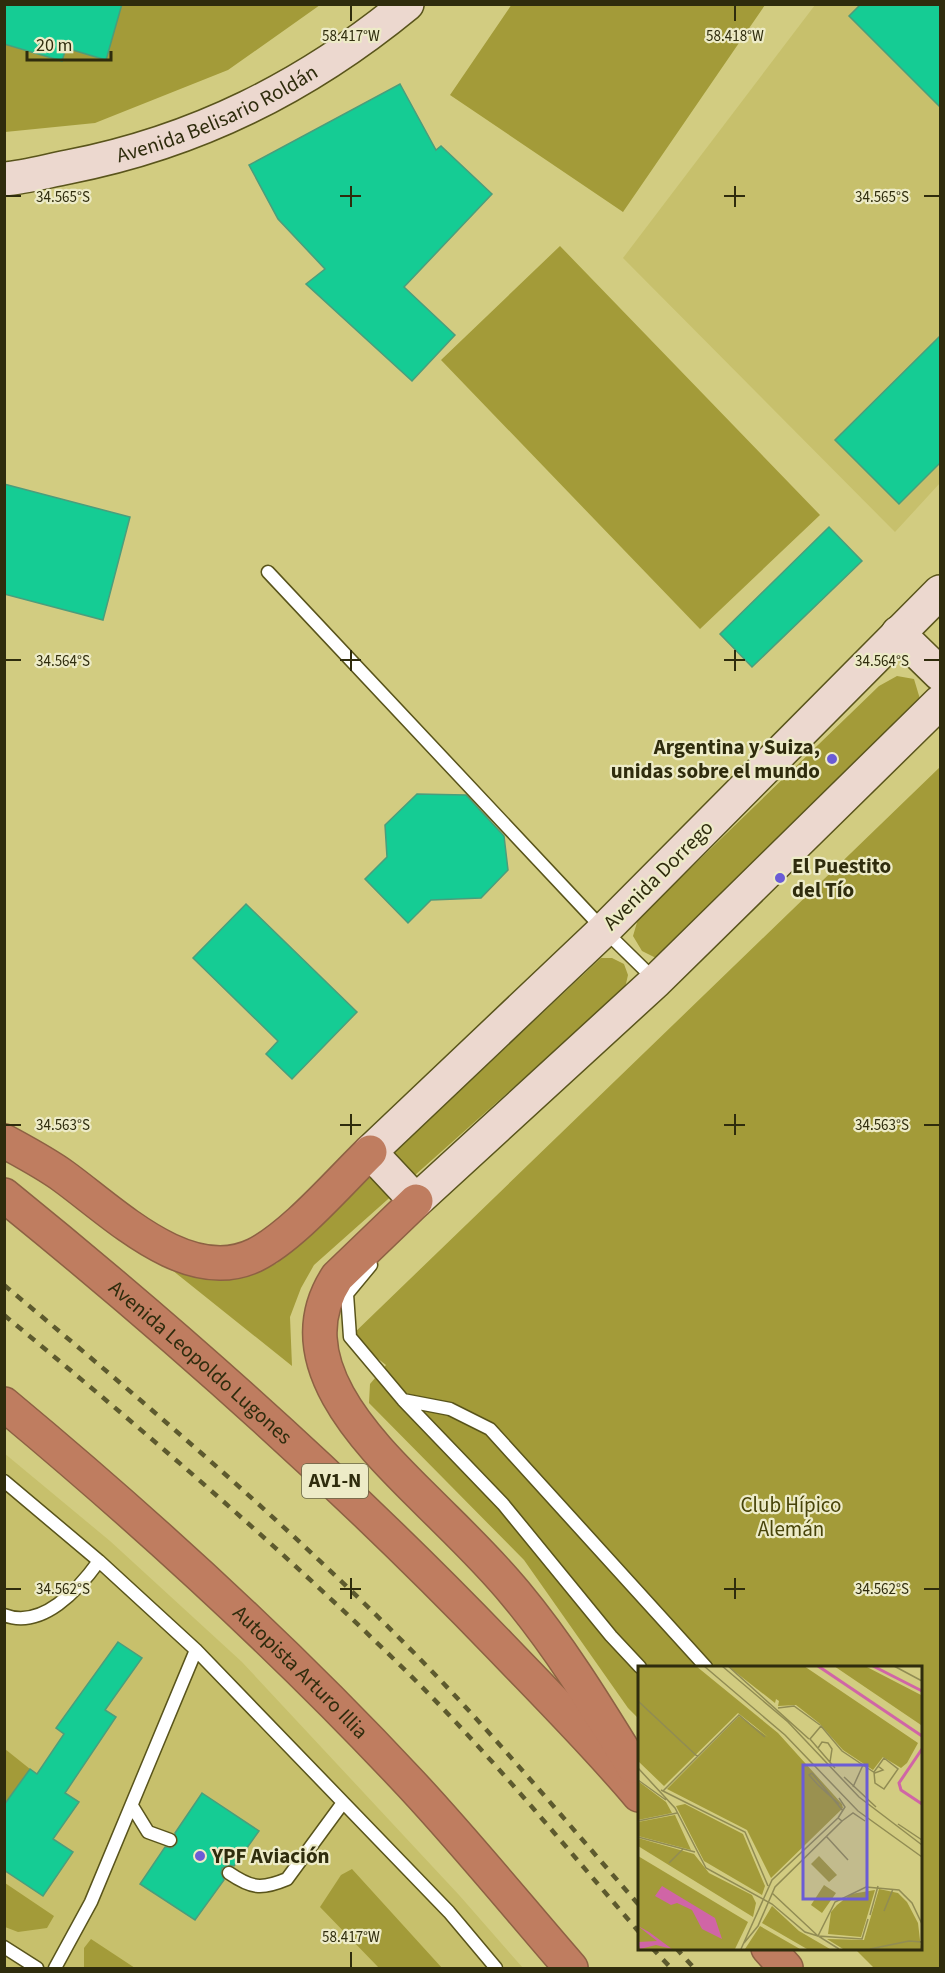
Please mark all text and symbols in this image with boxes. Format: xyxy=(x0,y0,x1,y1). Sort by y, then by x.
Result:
scale bar xyxy=(27,24,111,62)
text: 58.417°W xyxy=(322,26,380,47)
text: 58.418°W xyxy=(706,26,764,47)
text: 20 m xyxy=(36,33,72,58)
street label: Avenida Belisario Roldán xyxy=(113,57,324,170)
text: 34.565°S xyxy=(36,187,90,208)
text: 34.565°S xyxy=(855,187,909,208)
text: 34.564°S xyxy=(36,651,90,672)
text: 34.564°S xyxy=(855,651,909,672)
place label: Argentina y Suiza, unidas sobre el mundo xyxy=(611,732,820,786)
marker: Argentina y Suiza, unidas sobre el mundo xyxy=(825,752,839,766)
street label: Avenida Dorrego xyxy=(596,813,720,937)
place label: El Puestito del Tío xyxy=(792,851,891,905)
marker: El Puestito del Tío xyxy=(773,871,787,885)
text: 34.563°S xyxy=(36,1115,90,1136)
text: 34.563°S xyxy=(855,1115,909,1136)
street label: Avenida Leopoldo Lugones xyxy=(102,1273,299,1451)
road number: AV1-N xyxy=(302,1464,368,1498)
park label: Club Hípico Alemán xyxy=(741,1490,841,1544)
text: 34.562°S xyxy=(36,1579,90,1600)
text: 34.562°S xyxy=(855,1579,909,1600)
street label: Autopista Arturo Illia xyxy=(226,1598,375,1746)
inset map xyxy=(638,1666,921,1949)
place label: YPF Aviación xyxy=(211,1841,330,1871)
marker: YPF Aviación xyxy=(193,1849,207,1863)
text: 58.417°W xyxy=(322,1927,380,1948)

